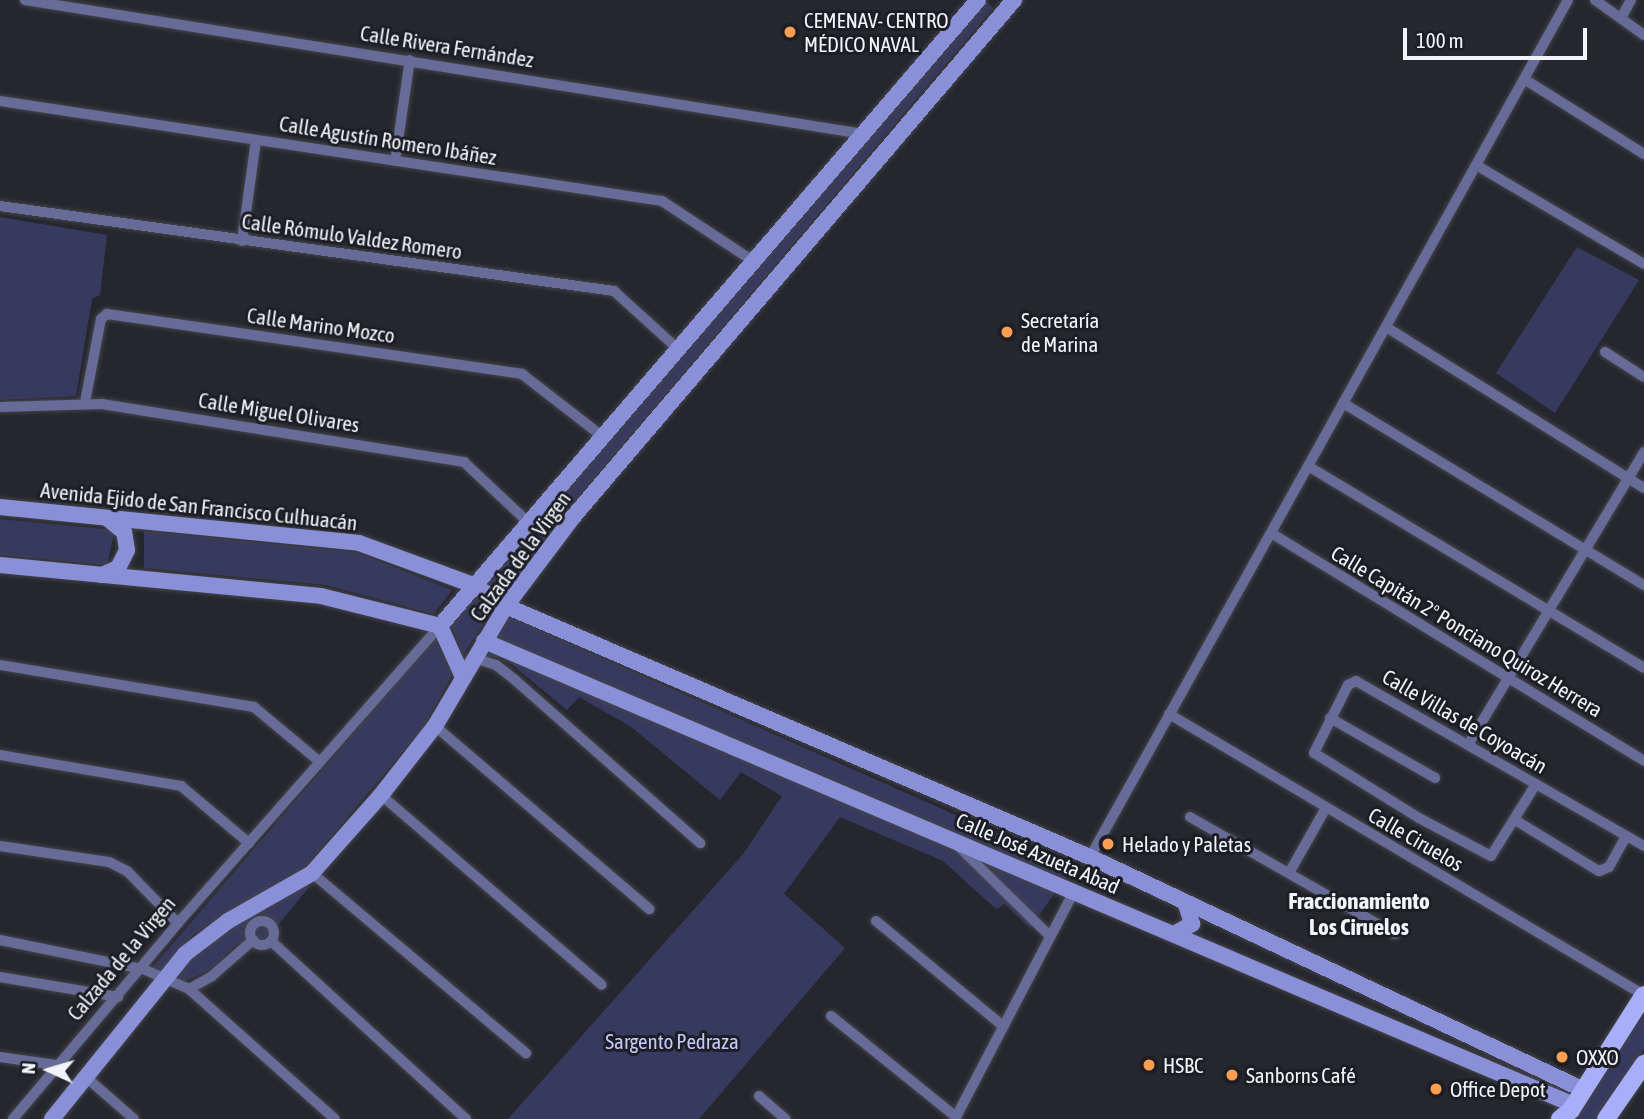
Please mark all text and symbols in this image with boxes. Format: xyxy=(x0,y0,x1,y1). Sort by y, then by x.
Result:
place label: CEMENAV- CENTRO MÉDICO NAVAL xyxy=(804,7,948,57)
scale bar xyxy=(1406,14,1590,58)
street label: Calle Rivera Fernández xyxy=(358,20,536,72)
marker: CEMENAV- CENTRO MÉDICO NAVAL xyxy=(782,24,798,40)
text: 100 m xyxy=(1416,28,1464,52)
street label: Calle Agustín Romero Ibáñez xyxy=(278,110,498,170)
street label: Calle Rómulo Valdez Romero xyxy=(240,208,464,264)
street label: Calle Marino Mozco xyxy=(245,302,397,348)
place label: Secretaría de Marina xyxy=(1021,307,1099,357)
marker: Secretaría de Marina xyxy=(999,324,1015,340)
street label: Calle Miguel Olivares xyxy=(197,387,361,437)
street label: Avenida Ejido de San Francisco Culhuacán xyxy=(39,477,359,535)
street label: Calzada de la Virgen xyxy=(464,486,576,626)
street label: Calle Capitán 2º Ponciano Quiroz Herrera xyxy=(1327,540,1607,722)
street label: Calle Villas de Coyoacán xyxy=(1378,664,1552,778)
street label: Calle Ciruelos xyxy=(1364,802,1468,876)
street label: Calle José Azueta Abad xyxy=(952,807,1124,899)
place label: Helado y Paletas xyxy=(1122,831,1251,857)
marker: Helado y Paletas xyxy=(1100,836,1116,852)
district label: Fraccionamiento Los Ciruelos xyxy=(1288,887,1430,941)
street label: Calzada de la Virgen xyxy=(62,891,180,1025)
park label: Sargento Pedraza xyxy=(605,1028,739,1054)
north arrow xyxy=(14,1035,84,1105)
place label: OXXO xyxy=(1576,1044,1619,1070)
marker: OXXO xyxy=(1554,1049,1570,1065)
place label: HSBC xyxy=(1163,1052,1203,1078)
marker: HSBC xyxy=(1141,1057,1157,1073)
text: N xyxy=(17,1062,39,1075)
place label: Sanborns Café xyxy=(1246,1062,1356,1088)
marker: Sanborns Café xyxy=(1224,1067,1240,1083)
place label: Office Depot xyxy=(1450,1076,1546,1102)
marker: Office Depot xyxy=(1428,1081,1444,1097)

